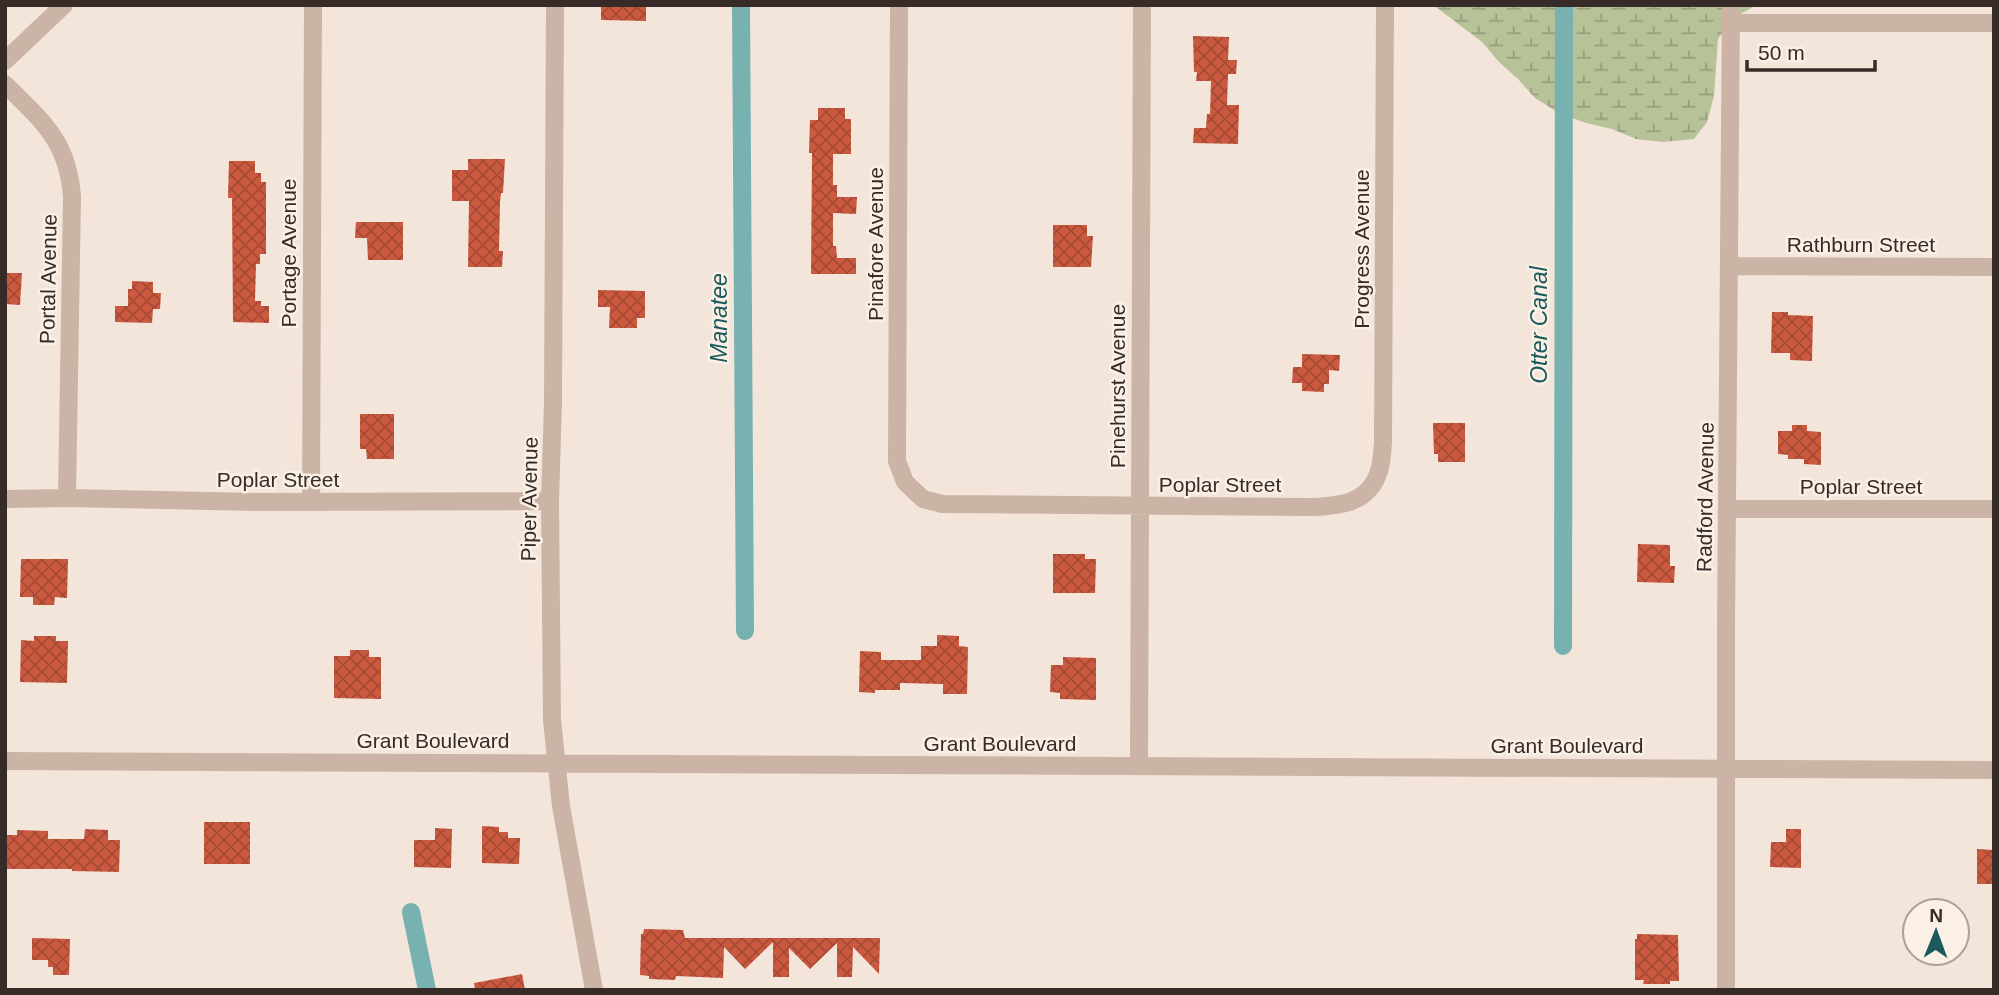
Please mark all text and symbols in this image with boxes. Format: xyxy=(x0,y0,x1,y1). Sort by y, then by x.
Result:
scale bar xyxy=(1747,28,1875,72)
text: 50 m xyxy=(1758,41,1805,64)
street label: Pinafore Avenue xyxy=(864,167,887,321)
street label: Progress Avenue xyxy=(1350,169,1373,329)
street label: Portage Avenue xyxy=(277,178,300,328)
street label: Portal Avenue xyxy=(35,214,61,344)
street label: Rathburn Street xyxy=(1787,233,1935,256)
water label: Otter Canal xyxy=(1526,265,1552,384)
water label: Manatee xyxy=(706,273,732,363)
street label: Pinehurst Avenue xyxy=(1106,304,1129,468)
street label: Radford Avenue xyxy=(1692,422,1718,572)
street label: Piper Avenue xyxy=(516,437,542,561)
street label: Poplar Street xyxy=(217,468,339,491)
street label: Poplar Street xyxy=(1159,473,1281,496)
street label: Poplar Street xyxy=(1800,475,1922,498)
street label: Grant Boulevard xyxy=(357,729,509,752)
street label: Grant Boulevard xyxy=(924,732,1076,755)
street label: Grant Boulevard xyxy=(1491,734,1643,757)
north arrow xyxy=(1901,897,1971,967)
text: N xyxy=(1929,905,1943,926)

